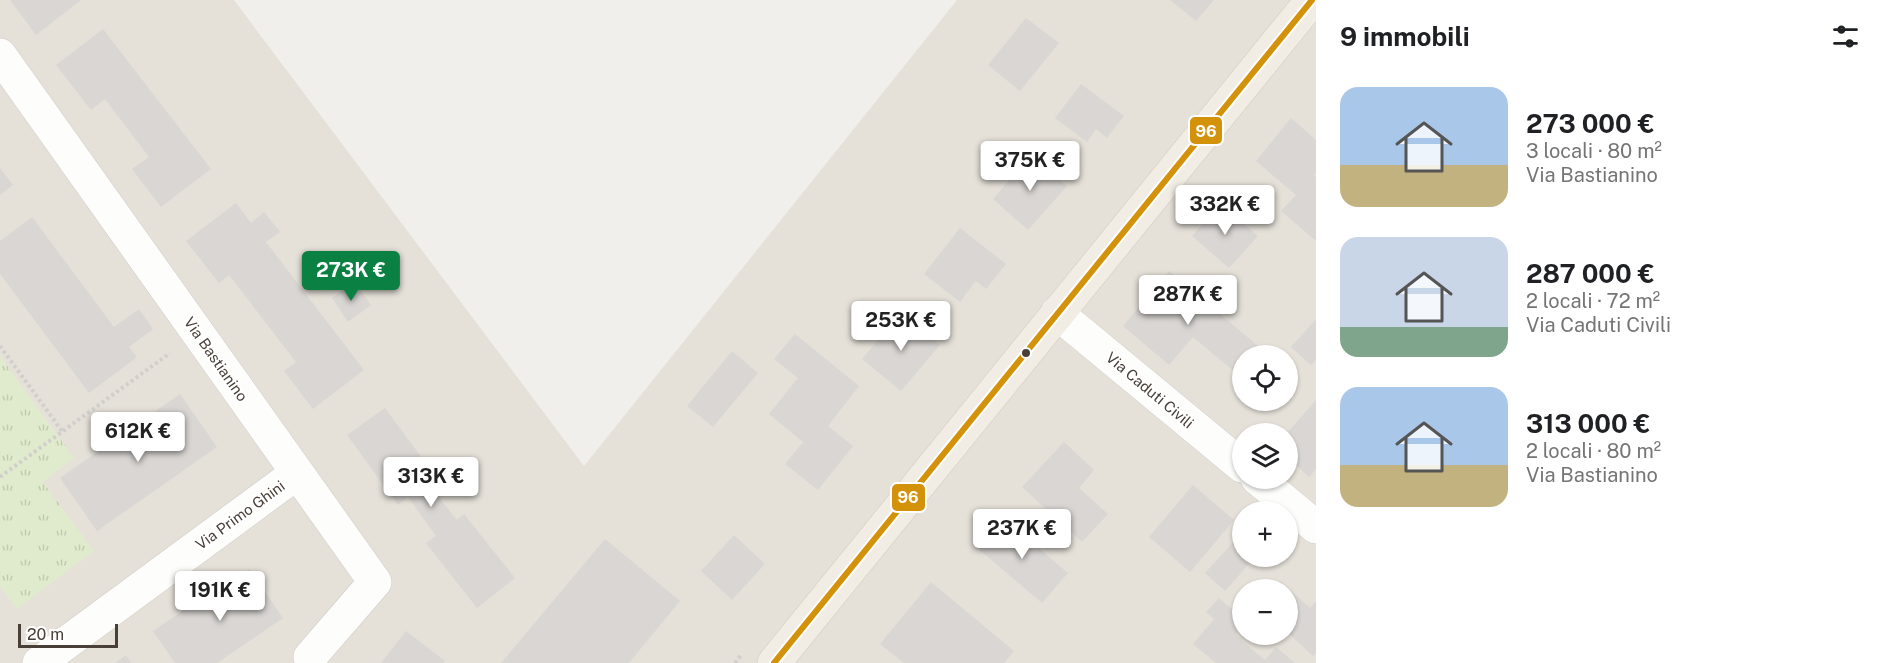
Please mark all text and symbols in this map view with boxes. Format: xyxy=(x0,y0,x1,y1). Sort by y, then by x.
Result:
icon: filters xyxy=(1829,20,1862,53)
text: 9 immobili xyxy=(1340,21,1470,52)
text: 273 000 € xyxy=(1526,108,1655,139)
icon: home xyxy=(1388,111,1460,183)
line badge: 96 xyxy=(1189,116,1223,145)
text: 96 xyxy=(1195,122,1217,141)
text: 3 locali · 80 m² xyxy=(1526,139,1662,163)
pin: 375K € xyxy=(981,141,1079,192)
text: 375K € xyxy=(995,148,1065,172)
text: Via Bastianino xyxy=(1526,163,1658,187)
pin: 332K € xyxy=(1176,185,1274,236)
text: 332K € xyxy=(1189,192,1261,216)
pin: 273K € xyxy=(302,251,400,302)
text: 273K € xyxy=(316,258,386,282)
text: 287 000 € xyxy=(1526,258,1655,289)
icon: home xyxy=(1388,261,1460,333)
pin: 287K € xyxy=(1139,275,1237,326)
text: 287K € xyxy=(1153,282,1223,306)
text: 2 locali · 72 m² xyxy=(1526,289,1660,313)
pin: 253K € xyxy=(852,301,950,352)
text: 253K € xyxy=(865,308,937,332)
text: Via Caduti Civili xyxy=(1526,313,1671,337)
street label: Via Bastianino xyxy=(181,314,251,404)
map controls xyxy=(1232,345,1298,645)
button: locate xyxy=(1232,345,1298,411)
unlabelled marker xyxy=(1020,347,1032,359)
street label: Via Caduti Civili xyxy=(1103,349,1197,431)
text: 313 000 € xyxy=(1526,408,1650,439)
icon: home xyxy=(1388,411,1460,483)
pin: 612K € xyxy=(89,412,187,463)
text: 612K € xyxy=(105,419,171,443)
button: layers xyxy=(1232,423,1298,489)
text: 2 locali · 80 m² xyxy=(1526,439,1661,463)
pin: 313K € xyxy=(382,457,480,508)
text: Via Bastianino xyxy=(1526,463,1658,487)
text: 313K € xyxy=(397,464,465,488)
street label: Via Primo Ghini xyxy=(192,477,288,553)
line badge: 96 xyxy=(891,483,926,512)
text: 96 xyxy=(897,488,919,507)
button: + xyxy=(1232,501,1298,567)
pin: 237K € xyxy=(973,509,1071,560)
text: 237K € xyxy=(987,516,1057,540)
pin: 191K € xyxy=(171,571,269,622)
text: 191K € xyxy=(189,578,251,602)
button: − xyxy=(1232,579,1298,645)
scale bar xyxy=(18,621,118,648)
text: 20 m xyxy=(27,625,64,644)

